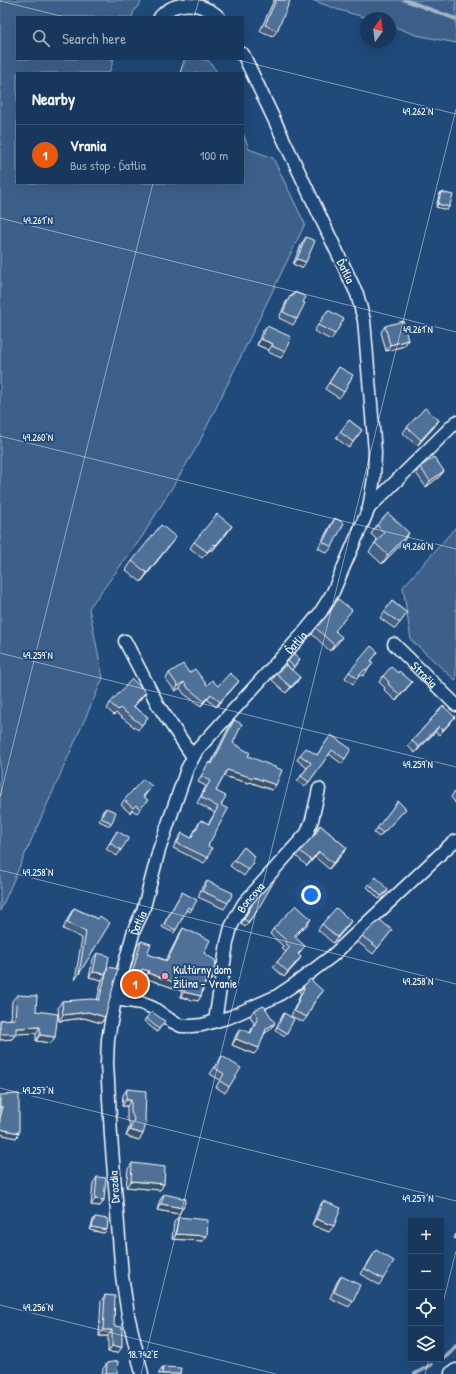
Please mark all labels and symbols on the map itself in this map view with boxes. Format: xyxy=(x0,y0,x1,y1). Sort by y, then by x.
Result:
north arrow xyxy=(360,12,396,48)
text: 49.262°N xyxy=(403,105,433,118)
text: 49.261°N xyxy=(23,214,53,227)
street label: Ďatlia xyxy=(333,256,359,286)
text: 49.261°N xyxy=(403,323,433,336)
text: 49.260°N xyxy=(23,431,53,444)
text: 49.260°N xyxy=(403,540,433,553)
street label: Ďatlia xyxy=(281,627,310,657)
text: 49.259°N xyxy=(23,649,53,662)
street label: Stračia xyxy=(408,657,442,691)
text: 49.259°N xyxy=(403,758,433,771)
text: 49.258°N xyxy=(23,866,53,879)
street label: Boncova xyxy=(232,878,268,915)
your location xyxy=(301,885,321,905)
street label: Ďatlia xyxy=(125,907,151,937)
place label: Kultúrny dom Žilina - Vranie xyxy=(173,961,237,992)
pin: 1 xyxy=(122,969,148,999)
marker: Kultúrny dom Žilina - Vranie xyxy=(160,971,170,981)
text: 49.258°N xyxy=(403,975,433,988)
text: 49.257°N xyxy=(22,1084,54,1097)
street label: Drozdia xyxy=(104,1170,124,1204)
text: 49.257°N xyxy=(402,1192,434,1205)
text: 49.256°N xyxy=(23,1301,53,1314)
text: 18.742°E xyxy=(128,1348,159,1361)

